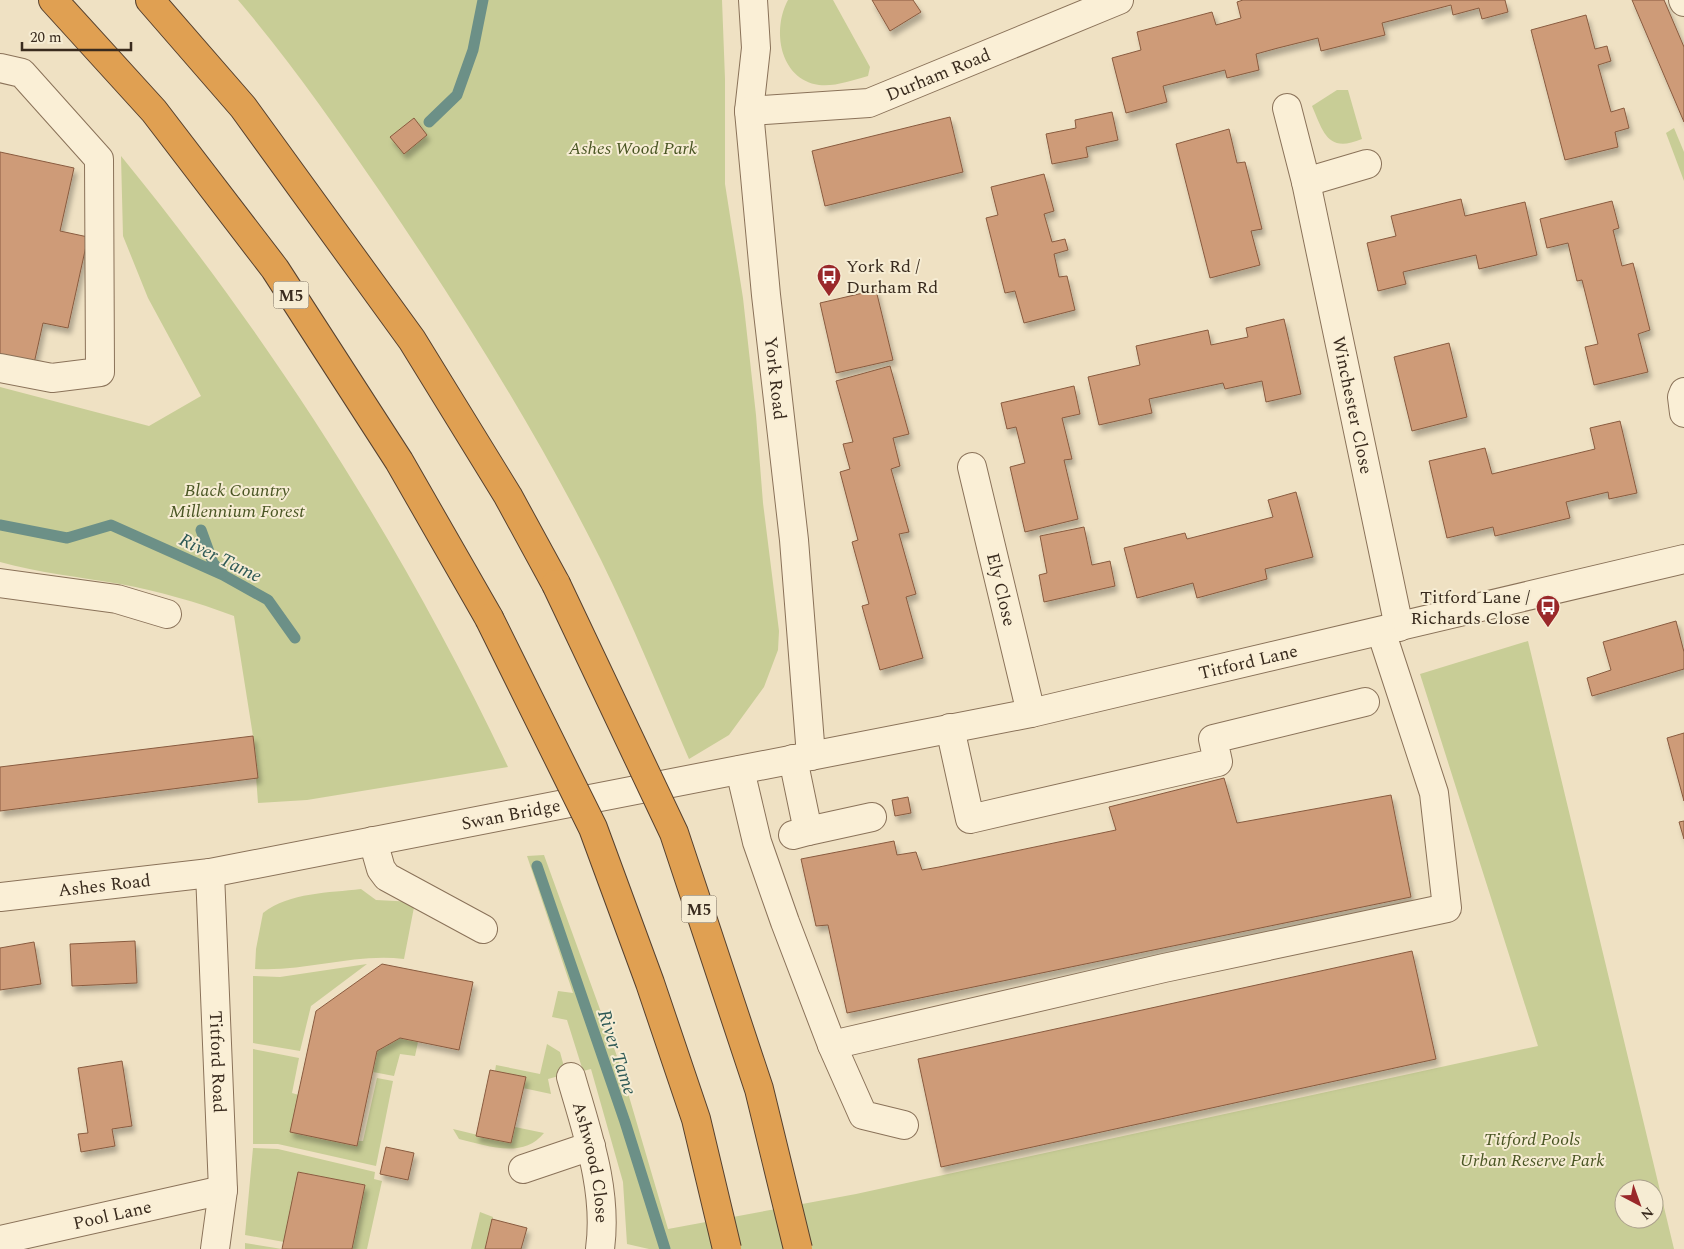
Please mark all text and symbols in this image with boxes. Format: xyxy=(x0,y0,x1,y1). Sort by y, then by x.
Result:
scale bar xyxy=(22,20,131,52)
text: 20 m xyxy=(30,26,62,49)
street label: Durham Road xyxy=(882,41,995,109)
park label: Ashes Wood Park xyxy=(568,135,698,162)
place label: York Rd / Durham Rd xyxy=(846,253,938,301)
bus stop icon: York Rd / Durham Rd xyxy=(816,263,842,297)
road number: M5 xyxy=(274,282,308,308)
street label: Winchester Close xyxy=(1325,334,1380,477)
street label: York Road xyxy=(757,335,793,421)
park label: Black Country Millennium Forest xyxy=(169,477,305,525)
water label: River Tame xyxy=(174,526,267,591)
street label: Ely Close xyxy=(979,550,1023,629)
place label: Titford Lane / Richards Close xyxy=(1411,584,1530,632)
bus stop icon: Titford Lane / Richards Close xyxy=(1535,594,1561,628)
street label: Titford Lane xyxy=(1196,638,1301,687)
street label: Swan Bridge xyxy=(459,792,563,838)
street label: Ashes Road xyxy=(57,867,152,904)
road number: M5 xyxy=(682,896,716,922)
water label: River Tame xyxy=(589,1006,644,1099)
street label: Titford Road xyxy=(202,1010,233,1114)
street label: Ashwood Close xyxy=(565,1098,615,1223)
park label: Titford Pools Urban Reserve Park xyxy=(1459,1126,1605,1174)
north arrow xyxy=(1614,1179,1664,1229)
street label: Pool Lane xyxy=(70,1193,154,1237)
text: N xyxy=(1636,1202,1658,1225)

